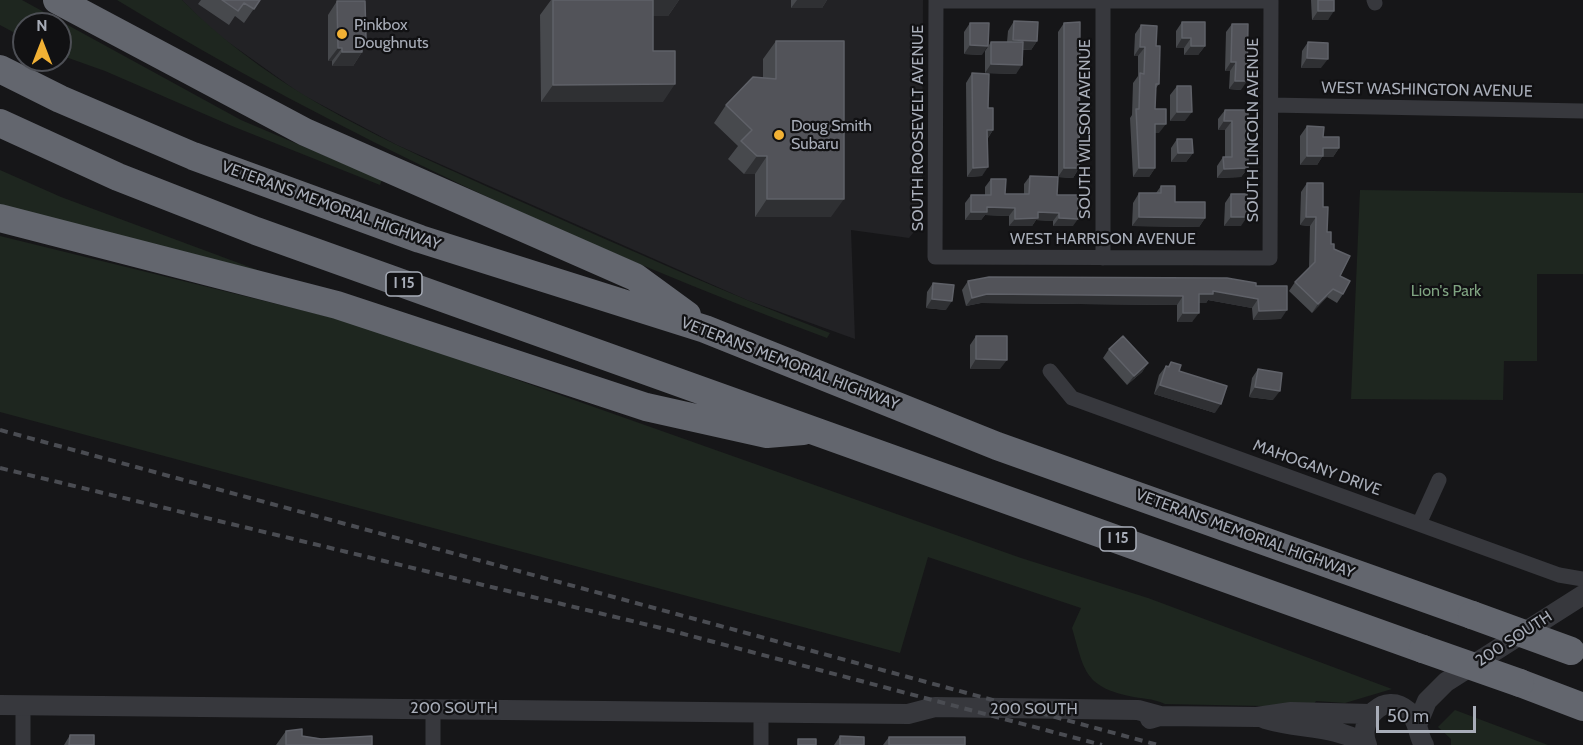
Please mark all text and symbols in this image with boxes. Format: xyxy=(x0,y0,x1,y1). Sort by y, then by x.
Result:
north arrow xyxy=(12,12,72,72)
place label: Pinkbox Doughnuts xyxy=(354,15,429,53)
text: N xyxy=(36,16,48,35)
street label: SOUTH ROOSEVELT AVENUE xyxy=(908,25,928,231)
marker: Pinkbox Doughnuts xyxy=(335,27,349,41)
street label: SOUTH LINCOLN AVENUE xyxy=(1243,38,1263,222)
street label: SOUTH WILSON AVENUE xyxy=(1075,39,1095,219)
street label: WEST WASHINGTON AVENUE xyxy=(1321,79,1533,101)
place label: Doug Smith Subaru xyxy=(791,116,872,154)
marker: Doug Smith Subaru xyxy=(772,128,786,142)
street label: VETERANS MEMORIAL HIGHWAY xyxy=(219,157,443,255)
street label: WEST HARRISON AVENUE xyxy=(1010,229,1196,249)
road number: I 15 xyxy=(386,272,422,296)
park label: Lion's Park xyxy=(1411,281,1481,301)
street label: VETERANS MEMORIAL HIGHWAY xyxy=(678,314,902,414)
street label: MAHOGANY DRIVE xyxy=(1250,436,1384,500)
street label: VETERANS MEMORIAL HIGHWAY xyxy=(1133,485,1357,583)
road number: I 15 xyxy=(1100,527,1136,551)
street label: 200 SOUTH xyxy=(1472,607,1556,671)
scale bar xyxy=(1379,694,1480,732)
street label: 200 SOUTH xyxy=(410,698,498,718)
street label: 200 SOUTH xyxy=(990,699,1078,719)
text: 50 m xyxy=(1387,705,1429,727)

